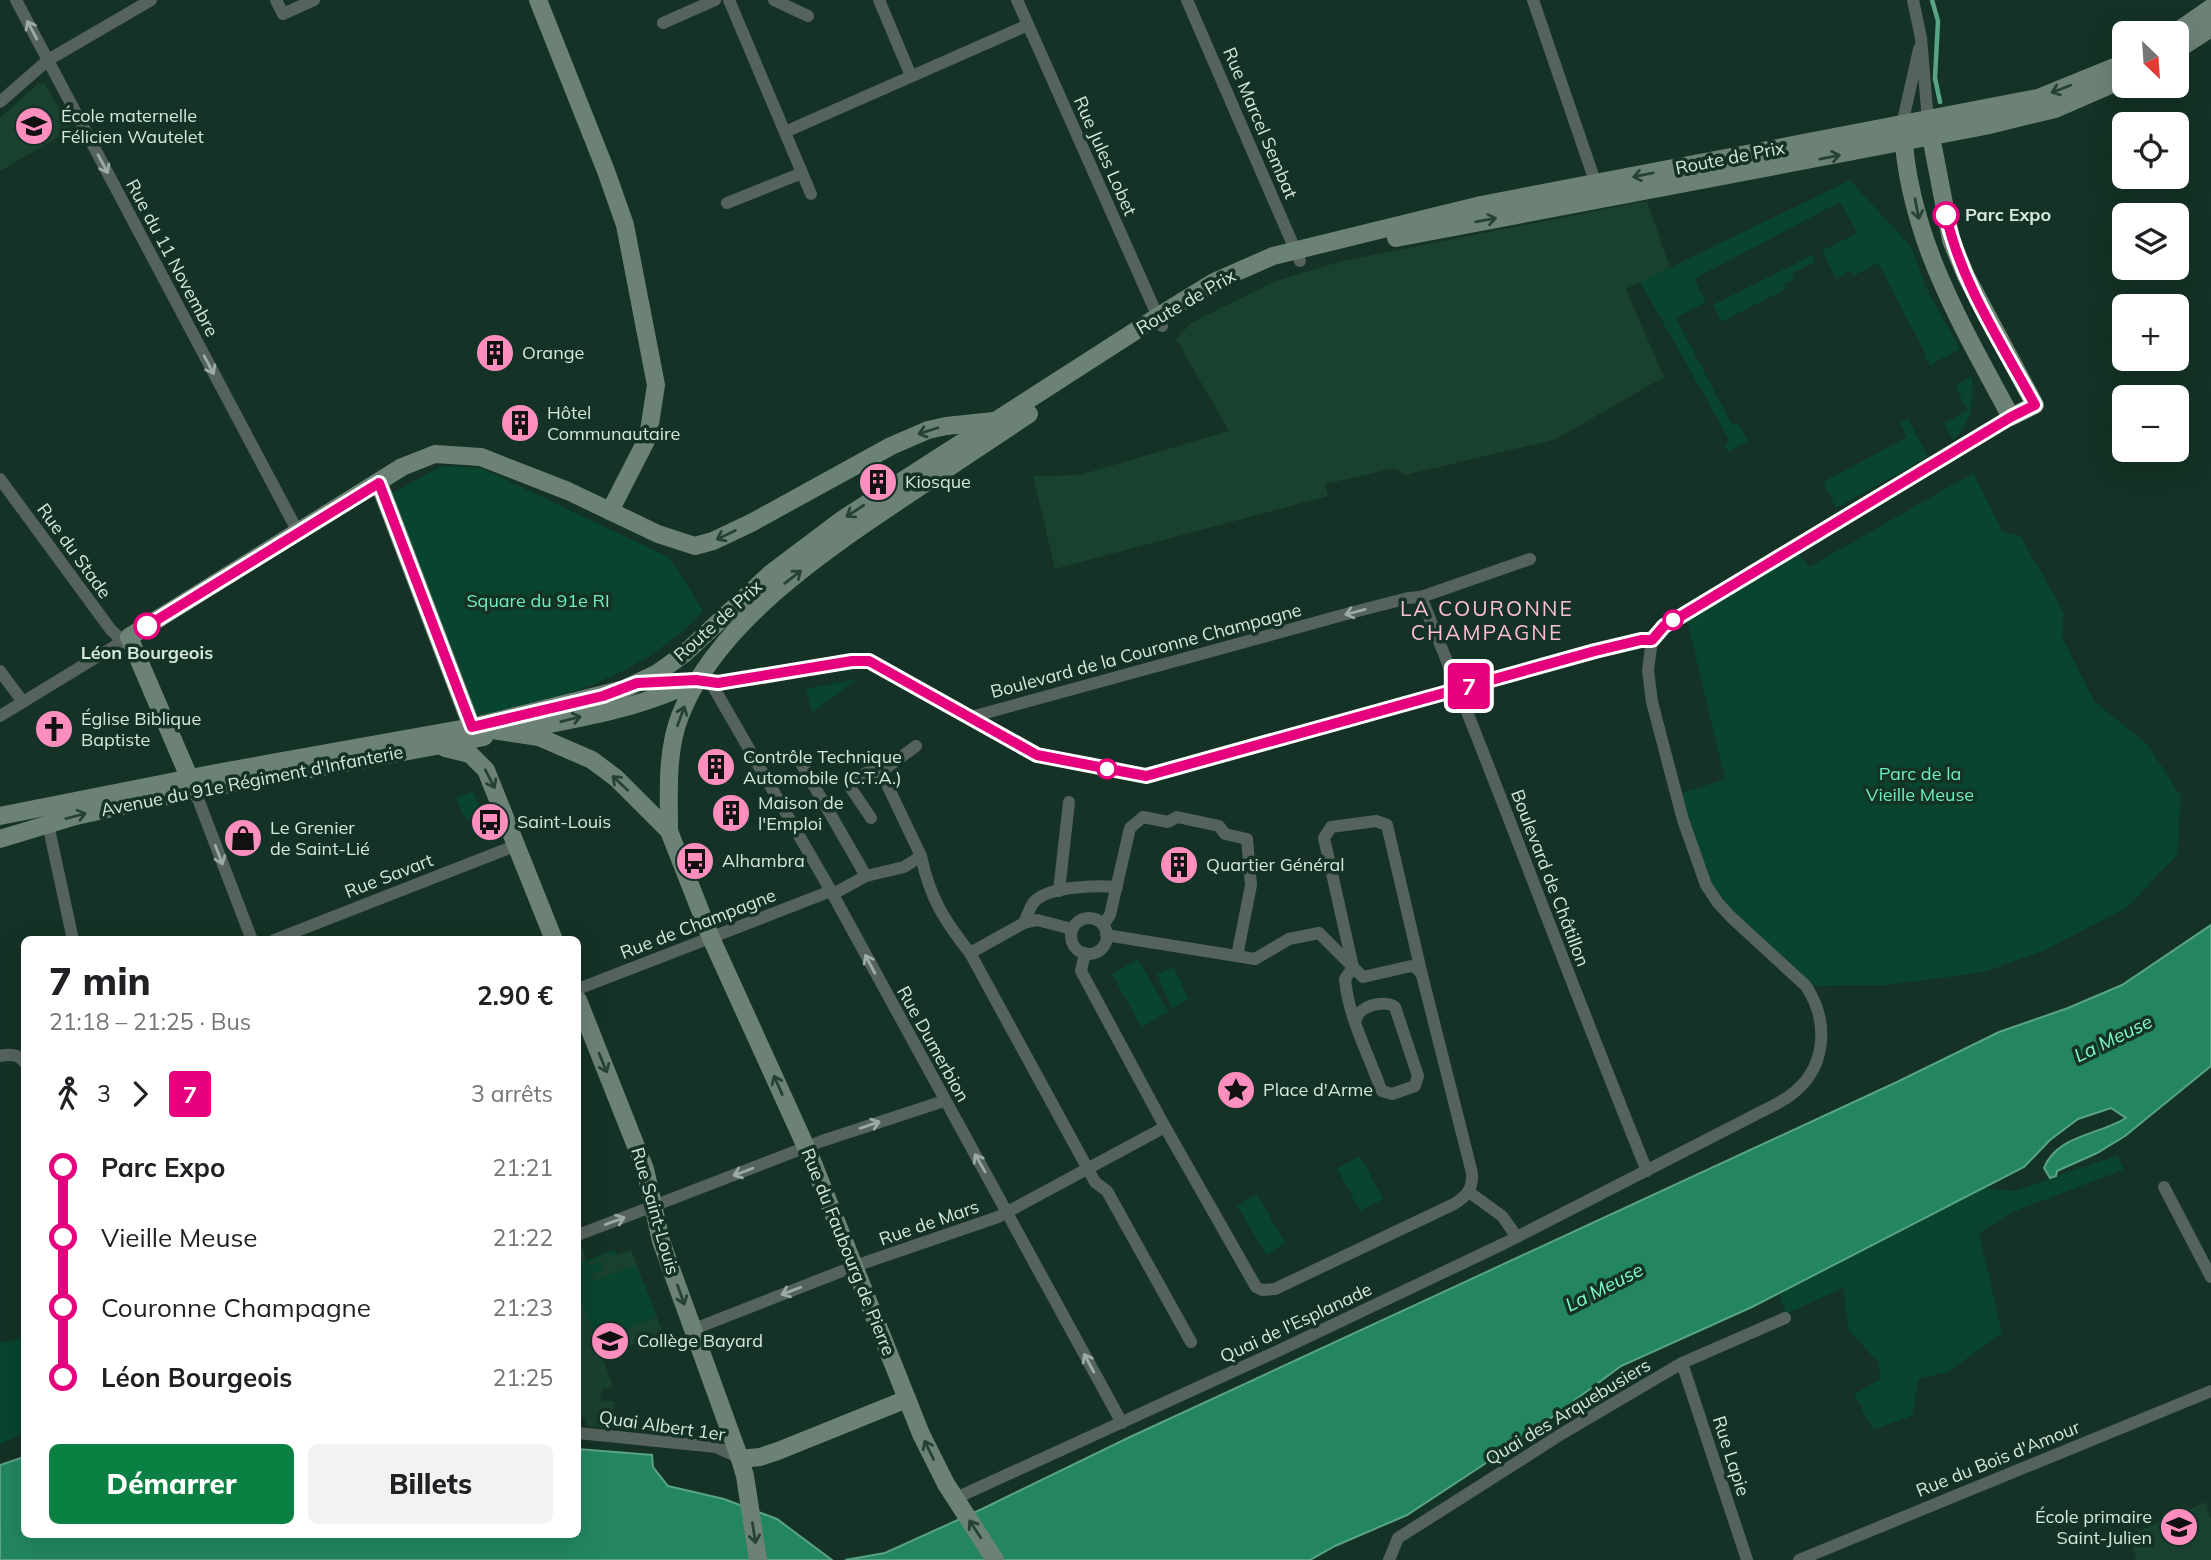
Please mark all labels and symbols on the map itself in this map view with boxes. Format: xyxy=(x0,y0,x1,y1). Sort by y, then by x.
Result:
one-way arrow xyxy=(24,20,38,41)
north arrow xyxy=(2112,21,2189,98)
street label: Rue Marcel Sembat xyxy=(1218,44,1303,202)
one-way arrow xyxy=(2051,83,2073,96)
street label: Rue Jules Lobet xyxy=(1069,93,1142,219)
place label: École maternelle Félicien Wautelet xyxy=(61,104,204,148)
school or university icon: École maternelle Félicien Wautelet xyxy=(13,105,55,147)
street label: Route de Prix xyxy=(1673,136,1787,179)
one-way arrow xyxy=(1818,150,1841,163)
one-way arrow xyxy=(96,153,110,174)
one-way arrow xyxy=(1632,169,1655,182)
street label: Rue du 11 Novembre xyxy=(121,175,224,340)
one-way arrow xyxy=(1910,197,1924,220)
marker: Parc Expo xyxy=(1933,202,1959,228)
place label: Parc Expo xyxy=(1965,203,2051,226)
one-way arrow xyxy=(1474,213,1497,226)
street label: Route de Prix xyxy=(1132,264,1240,339)
building icon: Orange xyxy=(474,332,516,374)
place label: Orange xyxy=(522,341,584,364)
one-way arrow xyxy=(202,355,216,375)
place label: Hôtel Communautaire xyxy=(547,401,680,445)
building icon: Hôtel Communautaire xyxy=(499,402,541,444)
one-way arrow xyxy=(917,425,939,438)
building icon: Kiosque xyxy=(857,461,899,503)
place label: Kiosque xyxy=(905,470,971,493)
street label: Rue du Stade xyxy=(32,499,117,603)
one-way arrow xyxy=(846,505,866,519)
one-way arrow xyxy=(716,529,737,542)
one-way arrow xyxy=(783,570,802,585)
street label: Route de Prix xyxy=(669,575,767,666)
park label: Square du 91e RI xyxy=(466,589,610,612)
district label: LA COURONNE CHAMPAGNE xyxy=(1400,595,1574,645)
street label: Boulevard de la Couronne Champagne xyxy=(988,598,1304,703)
one-way arrow xyxy=(1344,606,1367,619)
unlabelled marker xyxy=(1663,610,1683,630)
marker: Léon Bourgeois xyxy=(134,613,160,639)
place label: Léon Bourgeois xyxy=(81,641,213,664)
line badge: 7 xyxy=(1446,663,1492,709)
one-way arrow xyxy=(676,705,688,727)
place label: Église Biblique Baptiste xyxy=(81,707,201,751)
church icon: Église Biblique Baptiste xyxy=(33,708,75,750)
one-way arrow xyxy=(559,712,582,725)
street label: Avenue du 91e Régiment d'Infanterie xyxy=(99,740,405,821)
place label: Contrôle Technique Automobile (C.T.A.) xyxy=(743,745,902,789)
building icon: Contrôle Technique Automobile (C.T.A.) xyxy=(695,746,737,788)
unlabelled marker xyxy=(1097,759,1117,779)
park label: Parc de la Vieille Meuse xyxy=(1866,762,1974,806)
one-way arrow xyxy=(483,768,497,789)
one-way arrow xyxy=(612,775,630,792)
street label: Boulevard de Châtillon xyxy=(1506,786,1595,970)
place label: Maison de l'Emploi xyxy=(758,791,844,835)
building icon: Maison de l'Emploi xyxy=(710,792,752,834)
bus stop icon: Saint-Louis xyxy=(469,801,511,843)
one-way arrow xyxy=(64,809,87,822)
place label: Saint-Louis xyxy=(517,810,611,833)
place label: Le Grenier de Saint-Lié xyxy=(270,816,370,860)
shop icon: Le Grenier de Saint-Lié xyxy=(222,817,264,859)
bus stop icon: Alhambra xyxy=(674,840,716,882)
one-way arrow xyxy=(214,843,227,865)
building icon: Quartier Général xyxy=(1158,844,1200,886)
street label: Rue Savart xyxy=(341,848,436,903)
place label: Alhambra xyxy=(722,849,805,872)
place label: Quartier Général xyxy=(1206,853,1345,876)
street label: Rue de Champagne xyxy=(617,883,779,964)
one-way arrow xyxy=(863,954,876,975)
street label: Rue Dumerbion xyxy=(892,982,975,1106)
water label: La Meuse xyxy=(2070,1009,2156,1067)
one-way arrow xyxy=(598,1052,611,1074)
place icon: Place d'Arme xyxy=(1215,1069,1257,1111)
one-way arrow xyxy=(771,1075,784,1096)
place label: Place d'Arme xyxy=(1263,1078,1373,1101)
one-way arrow xyxy=(859,1118,881,1130)
street label: Rue Saint-Louis xyxy=(626,1144,685,1277)
street label: Rue du Faubourg de Pierre xyxy=(796,1145,901,1359)
one-way arrow xyxy=(973,1154,987,1174)
one-way arrow xyxy=(732,1167,754,1180)
street label: Rue de Mars xyxy=(876,1195,982,1250)
one-way arrow xyxy=(603,1214,625,1226)
water label: La Meuse xyxy=(1561,1257,1647,1317)
street label: Quai de l'Esplanade xyxy=(1216,1277,1375,1368)
one-way arrow xyxy=(676,1284,688,1306)
one-way arrow xyxy=(781,1286,803,1298)
school or university icon: Collège Bayard xyxy=(589,1320,631,1362)
place label: Collège Bayard xyxy=(637,1329,763,1352)
one-way arrow xyxy=(1082,1353,1096,1373)
street label: Quai des Arquebusiers xyxy=(1481,1353,1654,1470)
street label: Quai Albert 1er xyxy=(597,1405,727,1446)
street label: Rue Lapie xyxy=(1708,1413,1755,1499)
street label: Rue du Bois d'Amour xyxy=(1913,1415,2084,1502)
one-way arrow xyxy=(921,1440,935,1461)
place label: École primaire Saint-Julien xyxy=(2035,1505,2152,1549)
school or university icon: École primaire Saint-Julien xyxy=(2158,1506,2200,1548)
one-way arrow xyxy=(968,1520,983,1539)
one-way arrow xyxy=(748,1521,761,1544)

